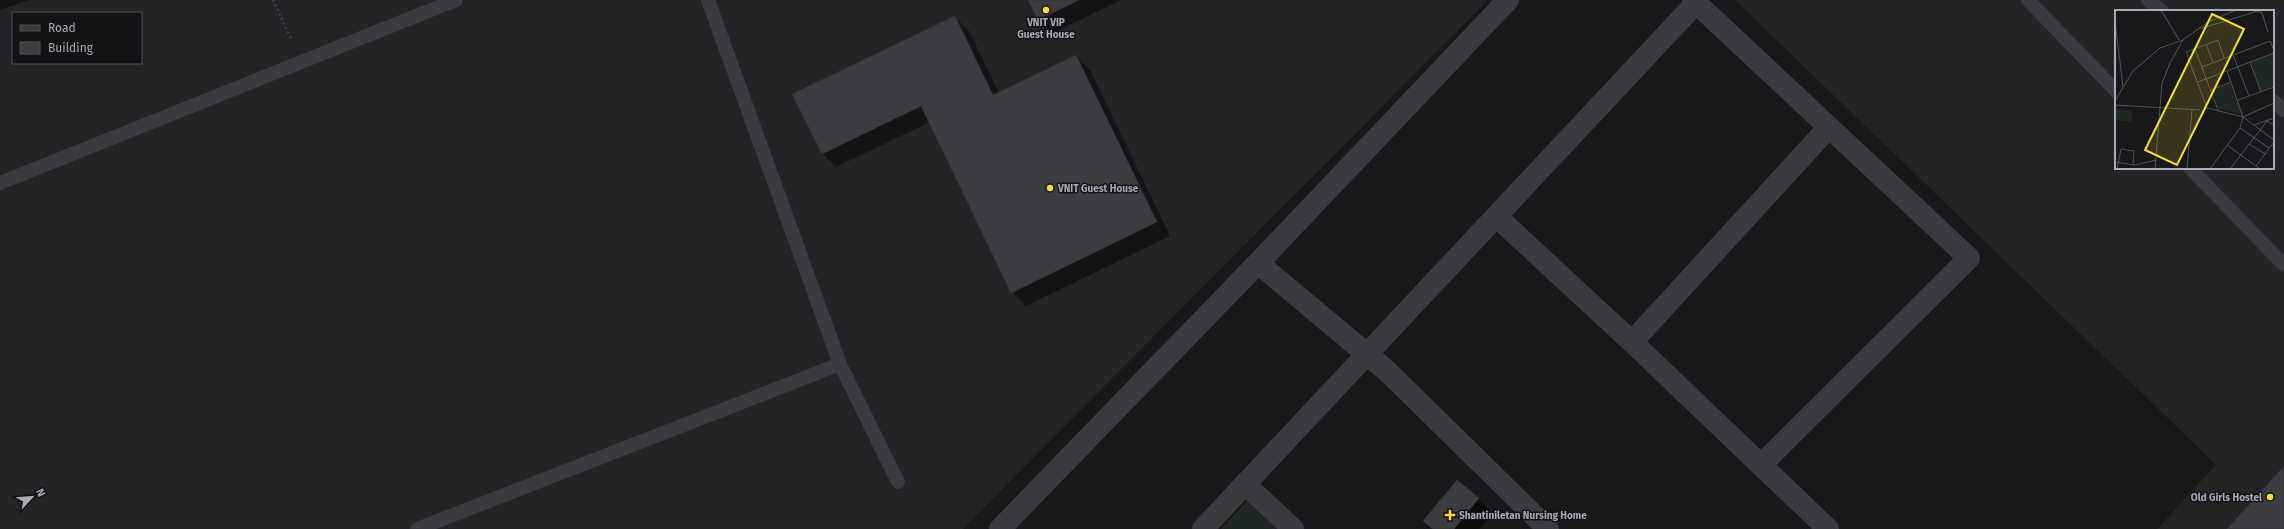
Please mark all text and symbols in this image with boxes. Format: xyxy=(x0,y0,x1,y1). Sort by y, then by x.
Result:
marker: VNIT VIP Guest House xyxy=(1041,5,1051,15)
inset map xyxy=(2115,10,2274,169)
legend xyxy=(12,12,142,64)
place label: VNIT VIP Guest House xyxy=(1017,17,1075,41)
text: Road xyxy=(48,21,76,35)
text: Building xyxy=(48,41,94,55)
marker: VNIT Guest House xyxy=(1045,183,1055,193)
place label: VNIT Guest House xyxy=(1057,183,1139,195)
north arrow xyxy=(12,477,52,517)
text: N xyxy=(33,487,48,499)
place label: Old Girls Hostel xyxy=(2191,492,2262,504)
marker: Old Girls Hostel xyxy=(2265,492,2275,502)
marker: Shantiniletan Nursing Home xyxy=(1444,509,1456,521)
place label: Shantiniletan Nursing Home xyxy=(1459,510,1587,522)

